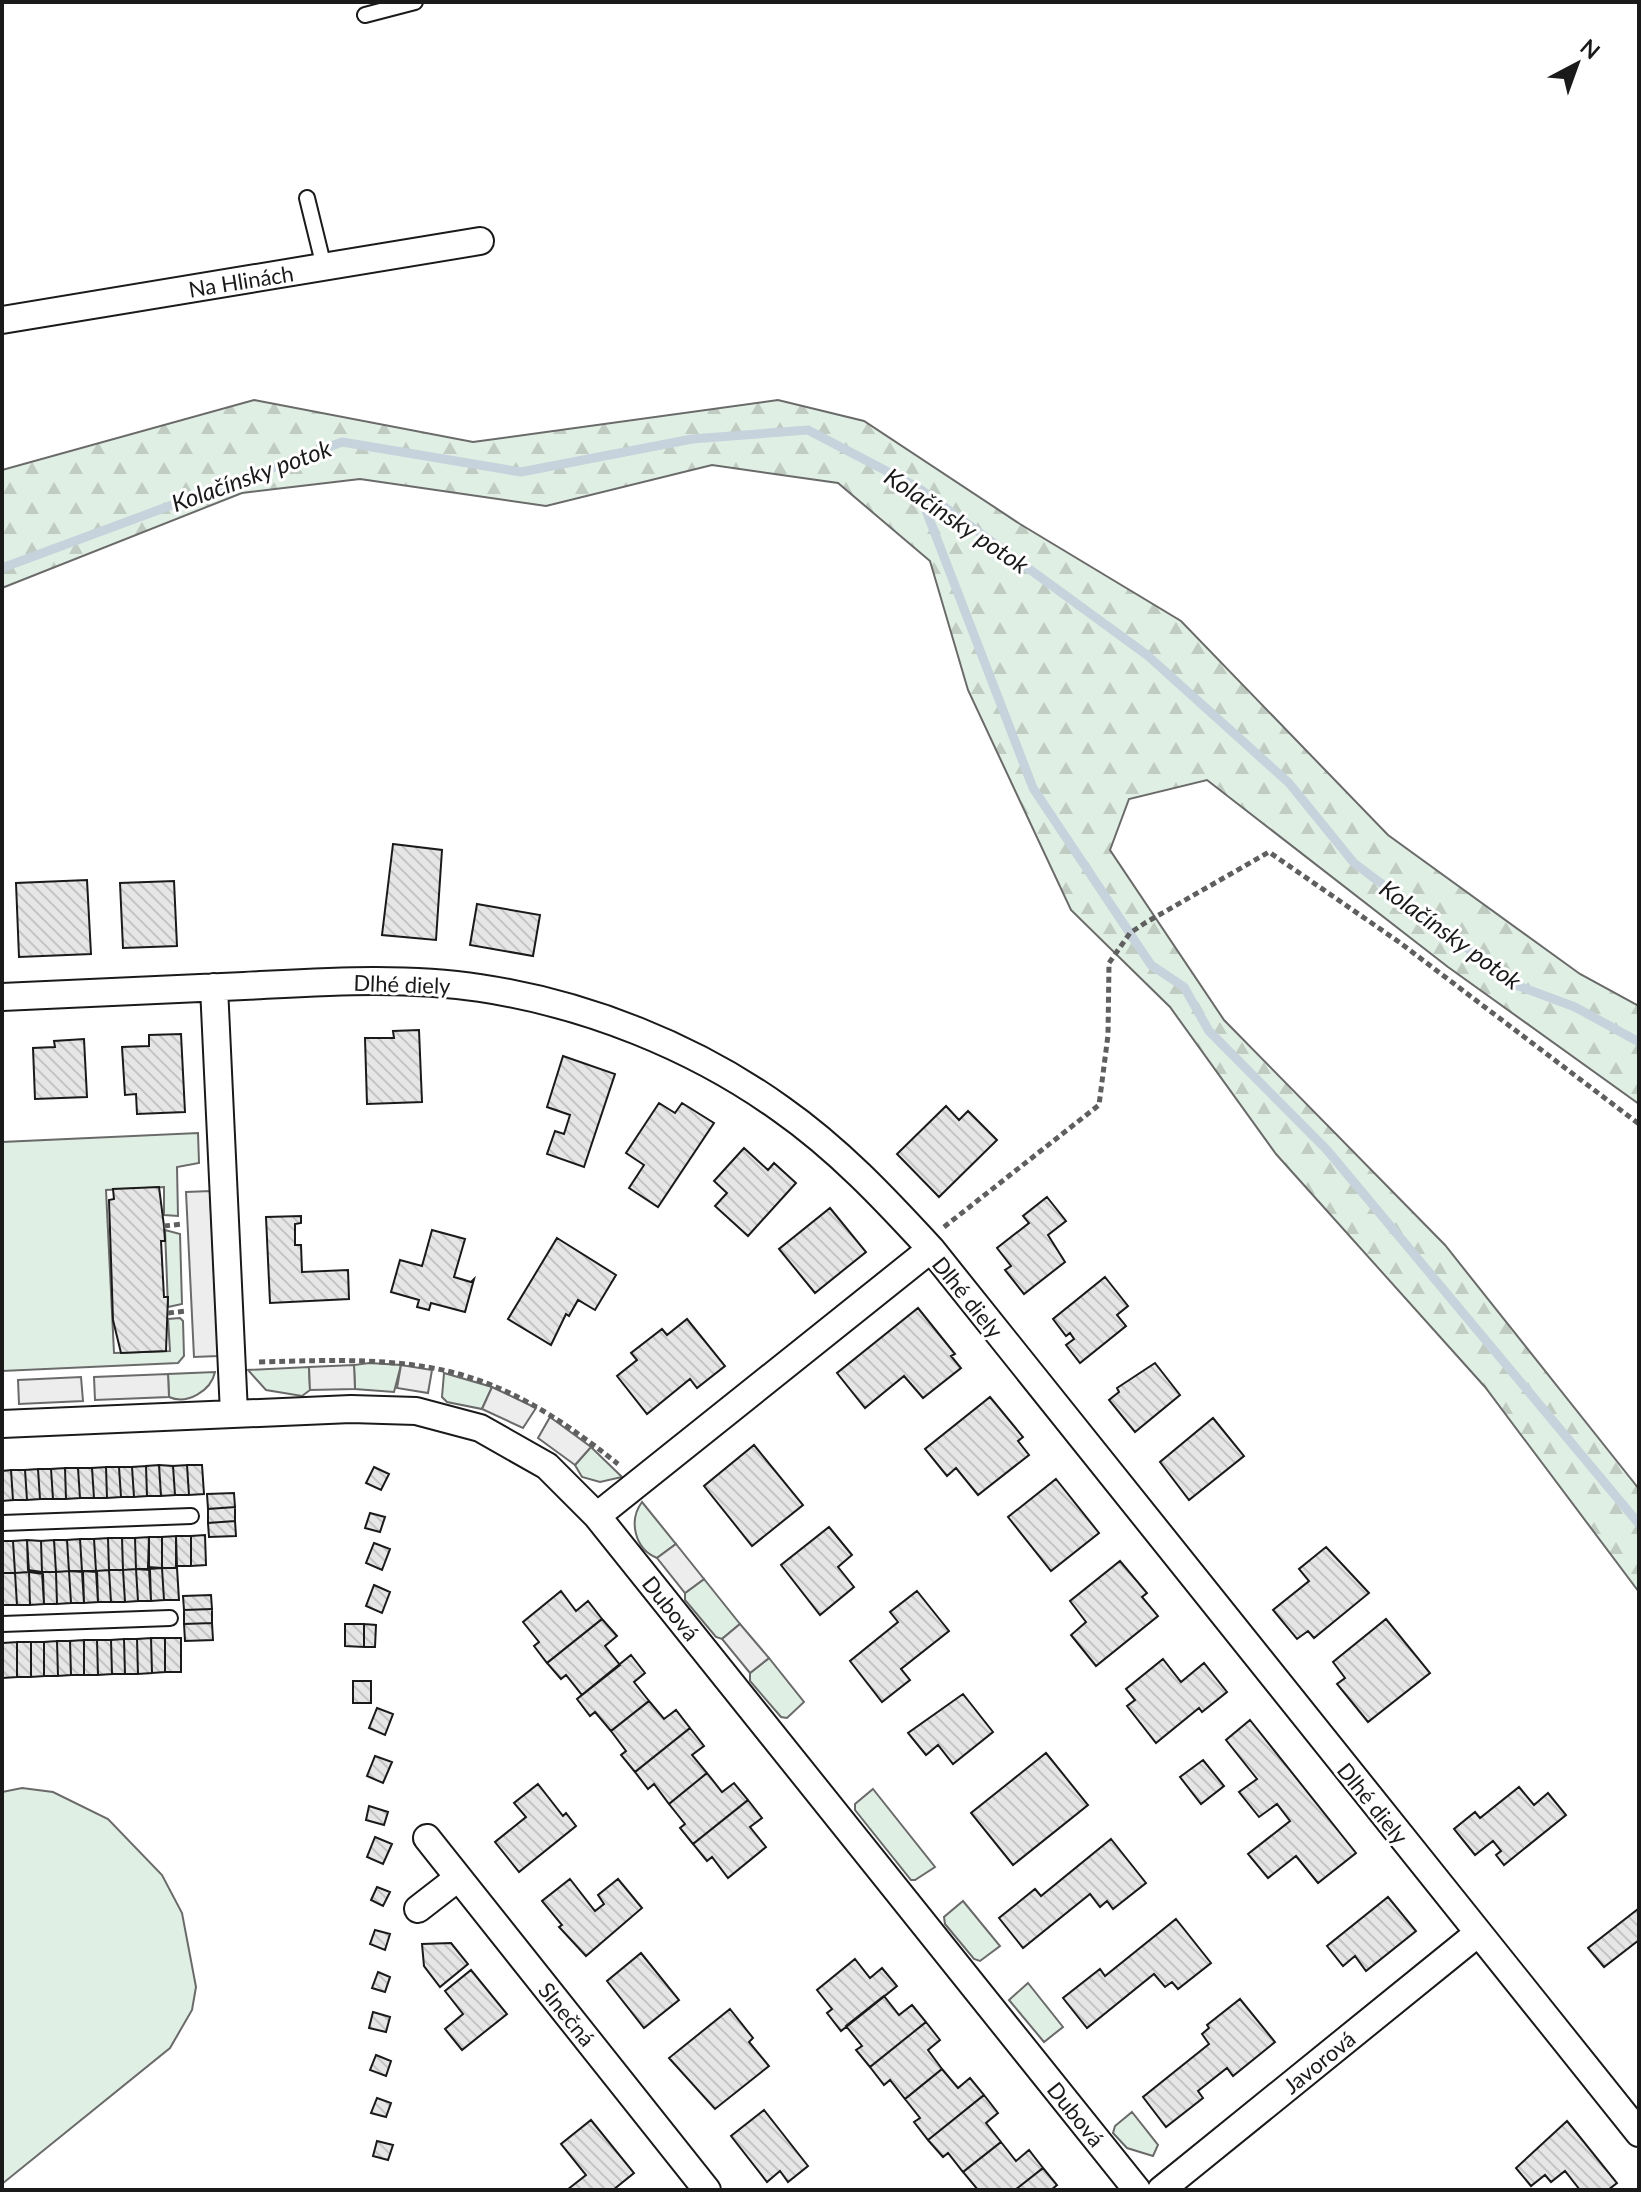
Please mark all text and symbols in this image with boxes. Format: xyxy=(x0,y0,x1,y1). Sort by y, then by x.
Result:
north arrow xyxy=(1537,24,1617,104)
text: N xyxy=(1575,33,1606,64)
street label: Na Hlinách xyxy=(186,259,296,303)
water label: Kolačínsky potok xyxy=(167,432,335,517)
water label: Kolačínsky potok xyxy=(879,461,1035,579)
water label: Kolačínsky potok xyxy=(1375,873,1528,995)
street label: Dlhé diely xyxy=(353,969,452,999)
street label: Dlhé diely xyxy=(927,1251,1009,1344)
street label: Dubová xyxy=(637,1570,705,1646)
street label: Dlhé diely xyxy=(1332,1757,1414,1850)
street label: Slnečná xyxy=(533,1977,601,2051)
street label: Javorová xyxy=(1278,2025,1360,2099)
street label: Dubová xyxy=(1042,2076,1110,2152)

